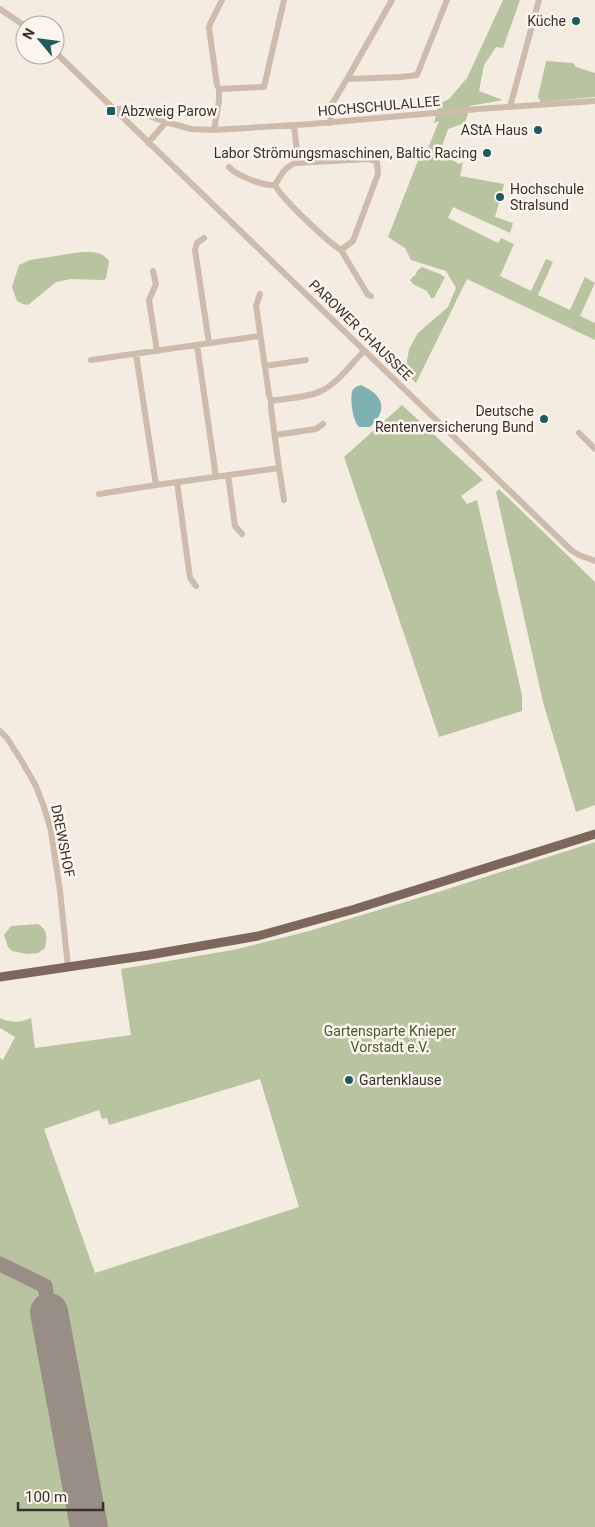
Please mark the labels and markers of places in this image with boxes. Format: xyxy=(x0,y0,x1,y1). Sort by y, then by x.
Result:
place label: Küche xyxy=(527,13,566,29)
marker: Küche xyxy=(570,15,582,27)
place label: Abzweig Parow xyxy=(121,103,217,119)
marker: Abzweig Parow xyxy=(105,105,117,117)
place label: AStA Haus xyxy=(461,122,528,138)
marker: AStA Haus xyxy=(532,124,544,136)
place label: Labor Strömungsmaschinen, Baltic Racing xyxy=(214,145,477,161)
marker: Labor Strömungsmaschinen, Baltic Racing xyxy=(481,147,493,159)
place label: Hochschule Stralsund xyxy=(510,181,584,213)
marker: Hochschule Stralsund xyxy=(494,191,506,203)
place label: Deutsche Rentenversicherung Bund xyxy=(375,403,534,435)
marker: Deutsche Rentenversicherung Bund xyxy=(538,413,550,425)
place label: Gartenklause xyxy=(359,1072,441,1088)
marker: Gartenklause xyxy=(343,1074,355,1086)

